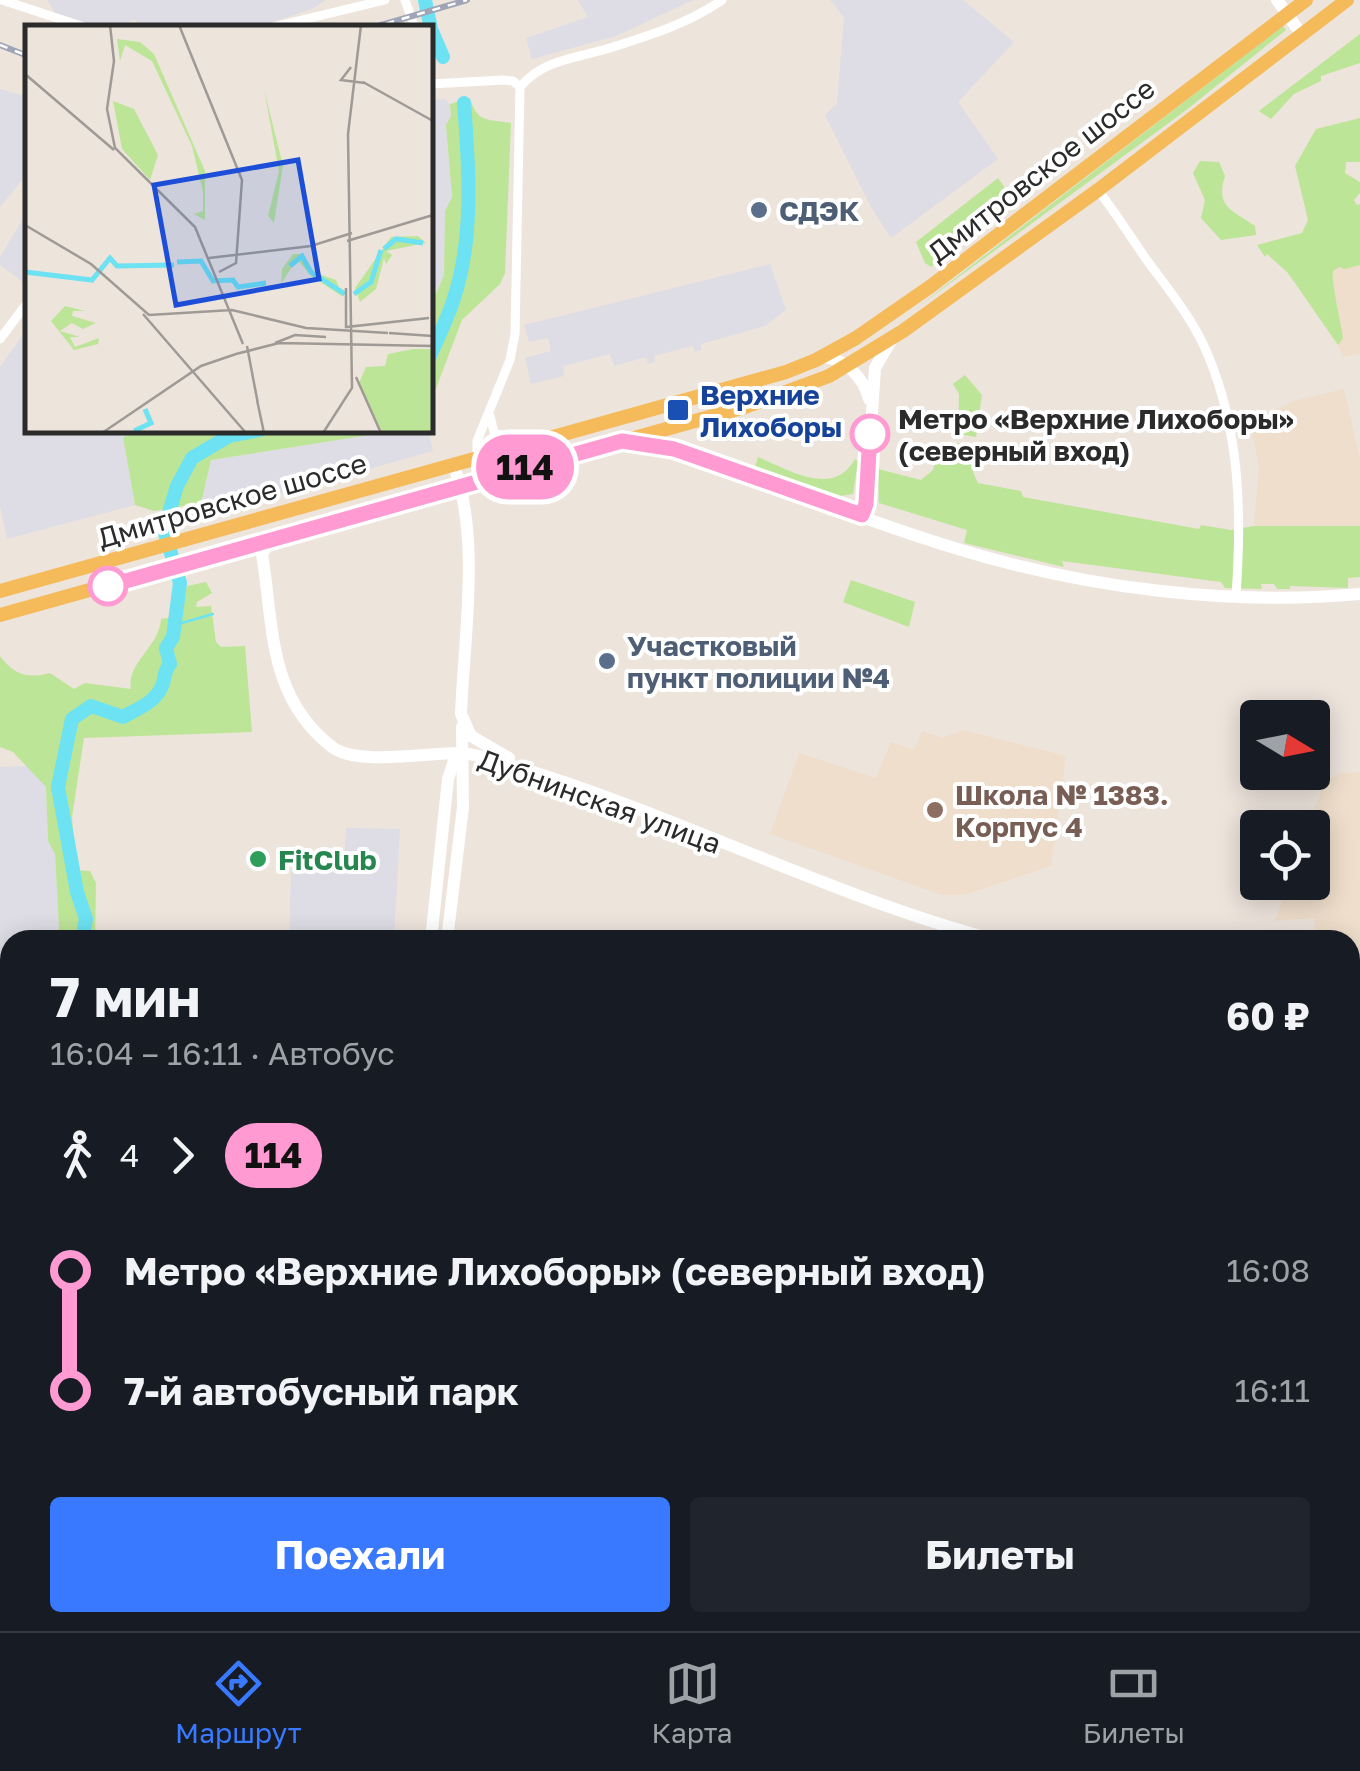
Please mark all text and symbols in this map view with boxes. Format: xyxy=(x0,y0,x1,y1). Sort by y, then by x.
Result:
inset map xyxy=(25,25,432,432)
street label: Дмитровское шоссе xyxy=(921,71,1161,269)
place label: СДЭК xyxy=(779,194,860,227)
marker: СДЭК xyxy=(748,199,770,221)
place label: Верхние Лихоборы xyxy=(700,378,842,443)
marker: Верхние Лихоборы xyxy=(665,397,691,423)
place label: Метро «Верхние Лихоборы» (северный вход) xyxy=(898,402,1294,467)
marker: Метро «Верхние Лихоборы» (северный вход) xyxy=(851,415,889,453)
line badge: 114 xyxy=(468,434,582,500)
street label: Дмитровское шоссе xyxy=(94,446,370,554)
text: 114 xyxy=(496,446,554,488)
unlabelled marker xyxy=(89,567,127,605)
place label: Участковый пункт полиции №4 xyxy=(627,629,890,694)
marker: Участковый пункт полиции №4 xyxy=(596,650,618,672)
north arrow xyxy=(1240,700,1330,790)
map controls xyxy=(1240,700,1330,900)
street label: Дубнинская улица xyxy=(474,742,726,860)
place label: Школа № 1383. Корпус 4 xyxy=(955,778,1169,843)
marker: Школа № 1383. Корпус 4 xyxy=(924,799,946,821)
button: locate xyxy=(1240,810,1330,900)
place label: FitClub xyxy=(278,843,377,876)
marker: FitClub xyxy=(247,848,269,870)
text: 7 мин xyxy=(50,963,200,1029)
text: 60 ₽ xyxy=(1226,993,1310,1038)
text: 16:04 – 16:11 · Автобус xyxy=(50,1034,395,1072)
icon: walk xyxy=(50,1128,105,1183)
icon: forward xyxy=(155,1128,210,1183)
text: 114 xyxy=(245,1134,302,1176)
text: 4 xyxy=(120,1136,140,1174)
text: Метро «Верхние Лихоборы» (северный вход) xyxy=(124,1248,986,1293)
text: 16:08 xyxy=(1226,1251,1310,1289)
text: 7-й автобусный парк xyxy=(124,1368,519,1413)
text: 16:11 xyxy=(1234,1371,1310,1409)
button: Поехали xyxy=(50,1497,670,1612)
button: Билеты xyxy=(690,1497,1310,1612)
tab: Маршрут xyxy=(175,1656,301,1749)
tab: Карта xyxy=(652,1656,733,1749)
tab: Билеты xyxy=(1083,1656,1185,1749)

